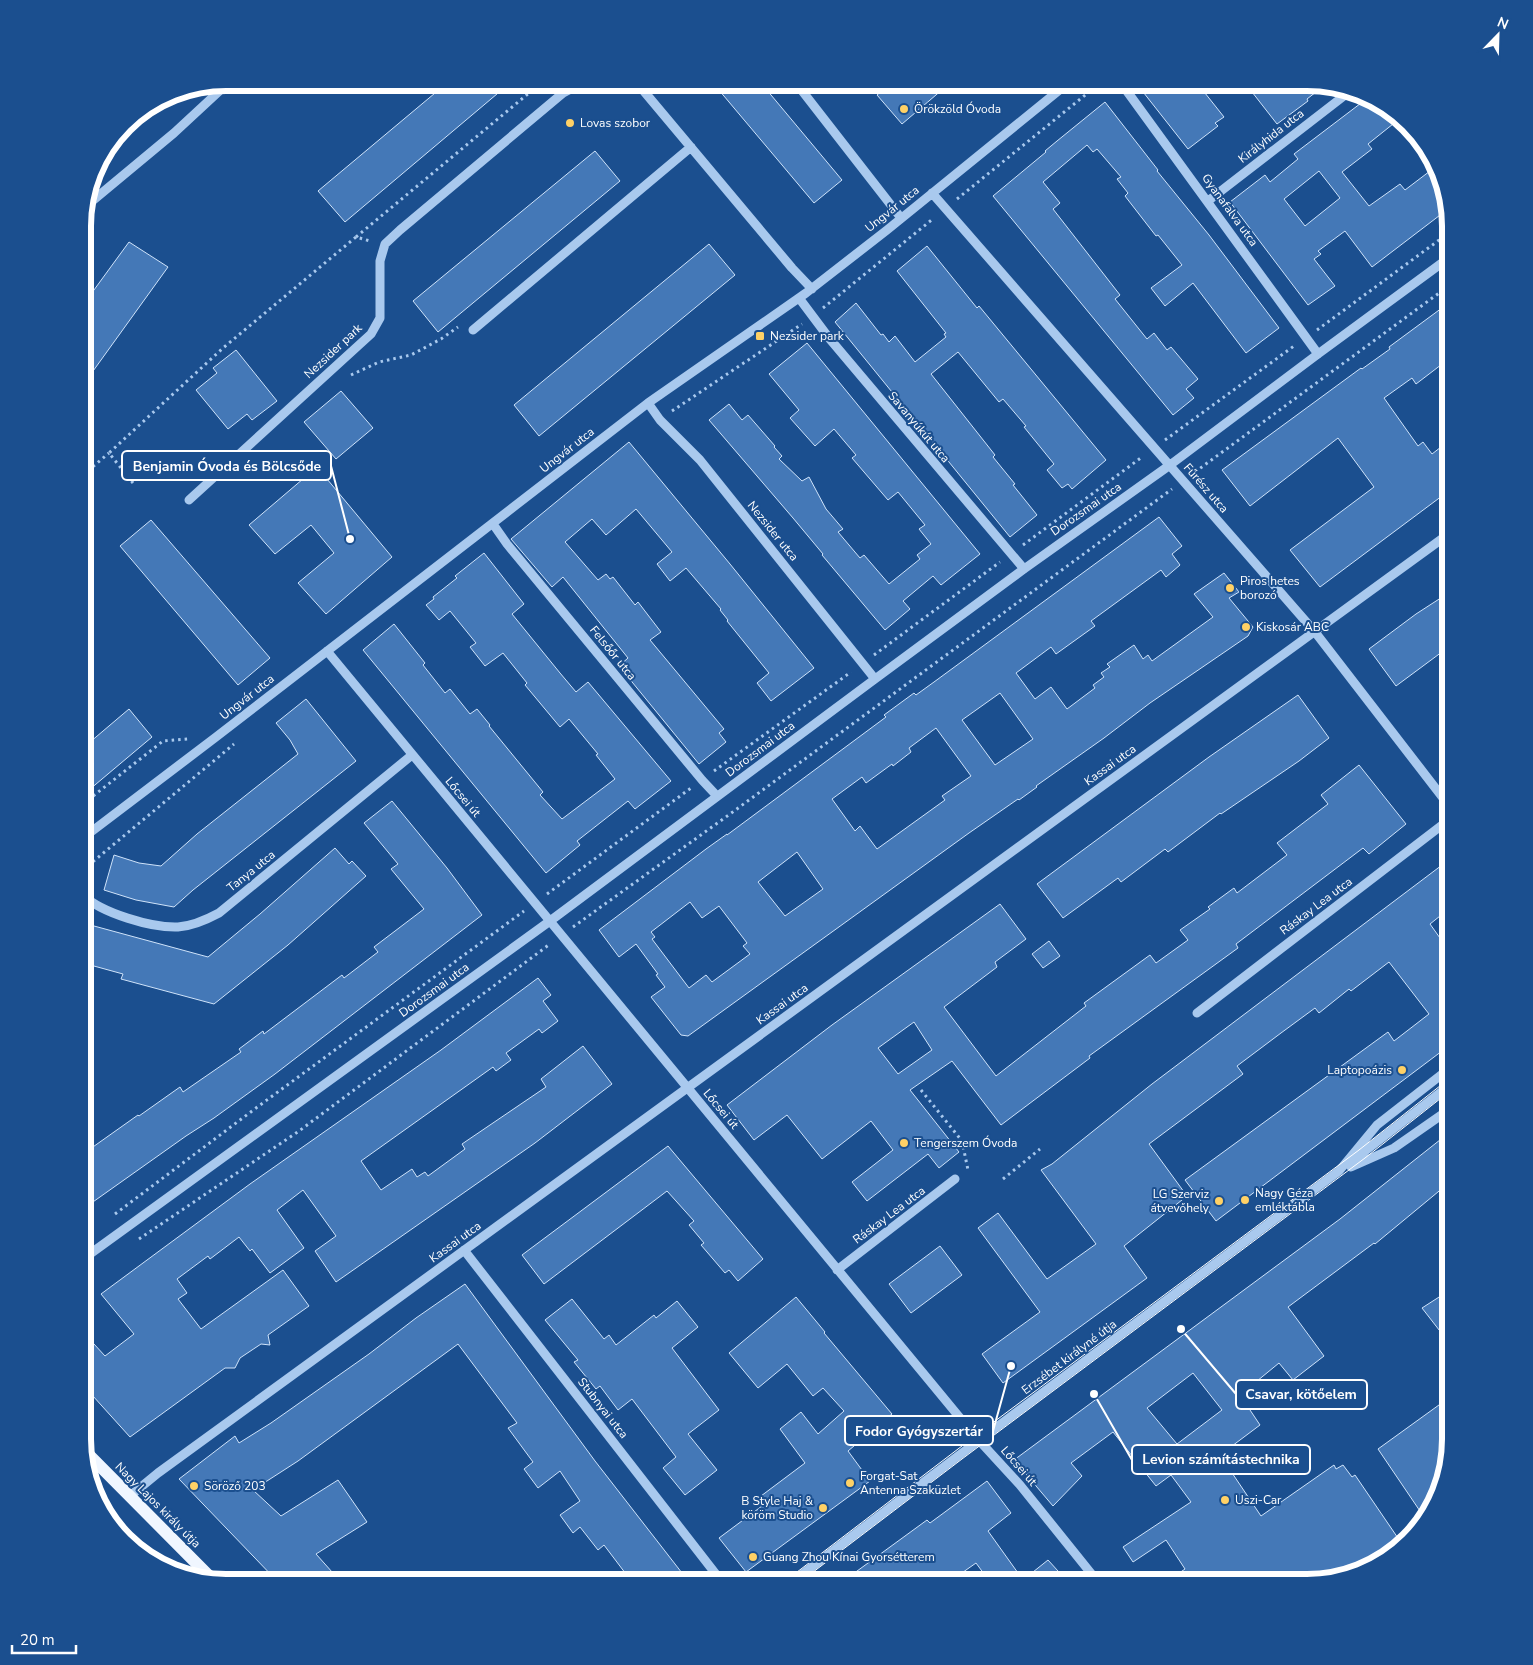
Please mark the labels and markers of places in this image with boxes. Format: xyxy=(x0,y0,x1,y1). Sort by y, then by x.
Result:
place label: Örökzöld Óvoda xyxy=(914,101,1001,117)
marker: Örökzöld Óvoda xyxy=(898,103,910,115)
place label: Lovas szobor xyxy=(580,115,651,131)
marker: Lovas szobor xyxy=(564,117,576,129)
place label: Nezsider park xyxy=(770,328,845,344)
marker: Nezsider park xyxy=(754,330,766,342)
callout: Benjamin Óvoda és Bölcsőde xyxy=(122,451,331,480)
place label: Piros hetes borozó xyxy=(1240,573,1300,603)
marker: Piros hetes borozó xyxy=(1224,582,1236,594)
place label: Kiskosár ABC xyxy=(1256,619,1329,635)
marker: Kiskosár ABC xyxy=(1240,621,1252,633)
place label: Laptopoázis xyxy=(1327,1062,1392,1078)
marker: Laptopoázis xyxy=(1396,1064,1408,1076)
place label: Tengerszem Óvoda xyxy=(914,1135,1017,1151)
marker: Tengerszem Óvoda xyxy=(898,1137,910,1149)
place label: Nagy Géza emléktábla xyxy=(1255,1185,1315,1215)
place label: LG Szerviz átvevőhely xyxy=(1150,1186,1210,1216)
marker: Nagy Géza emléktábla xyxy=(1239,1194,1251,1206)
marker: LG Szerviz átvevőhely xyxy=(1213,1195,1225,1207)
callout: Csavar, kötőelem xyxy=(1236,1380,1367,1409)
callout: Fodor Gyógyszertár xyxy=(845,1416,993,1445)
callout: Levion számítástechnika xyxy=(1132,1445,1310,1474)
place label: Forgat-Sat Antenna Szaküzlet xyxy=(860,1468,962,1498)
marker: Forgat-Sat Antenna Szaküzlet xyxy=(844,1477,856,1489)
place label: Söröző 203 xyxy=(204,1478,266,1494)
marker: Söröző 203 xyxy=(188,1480,200,1492)
place label: Uszi-Car xyxy=(1235,1492,1282,1508)
place label: B Style Haj & köröm Studio xyxy=(741,1493,814,1523)
marker: Uszi-Car xyxy=(1219,1494,1231,1506)
marker: B Style Haj & köröm Studio xyxy=(817,1502,829,1514)
place label: Guang Zhou Kínai Gyorsétterem xyxy=(763,1549,935,1565)
marker: Guang Zhou Kínai Gyorsétterem xyxy=(747,1551,759,1563)

